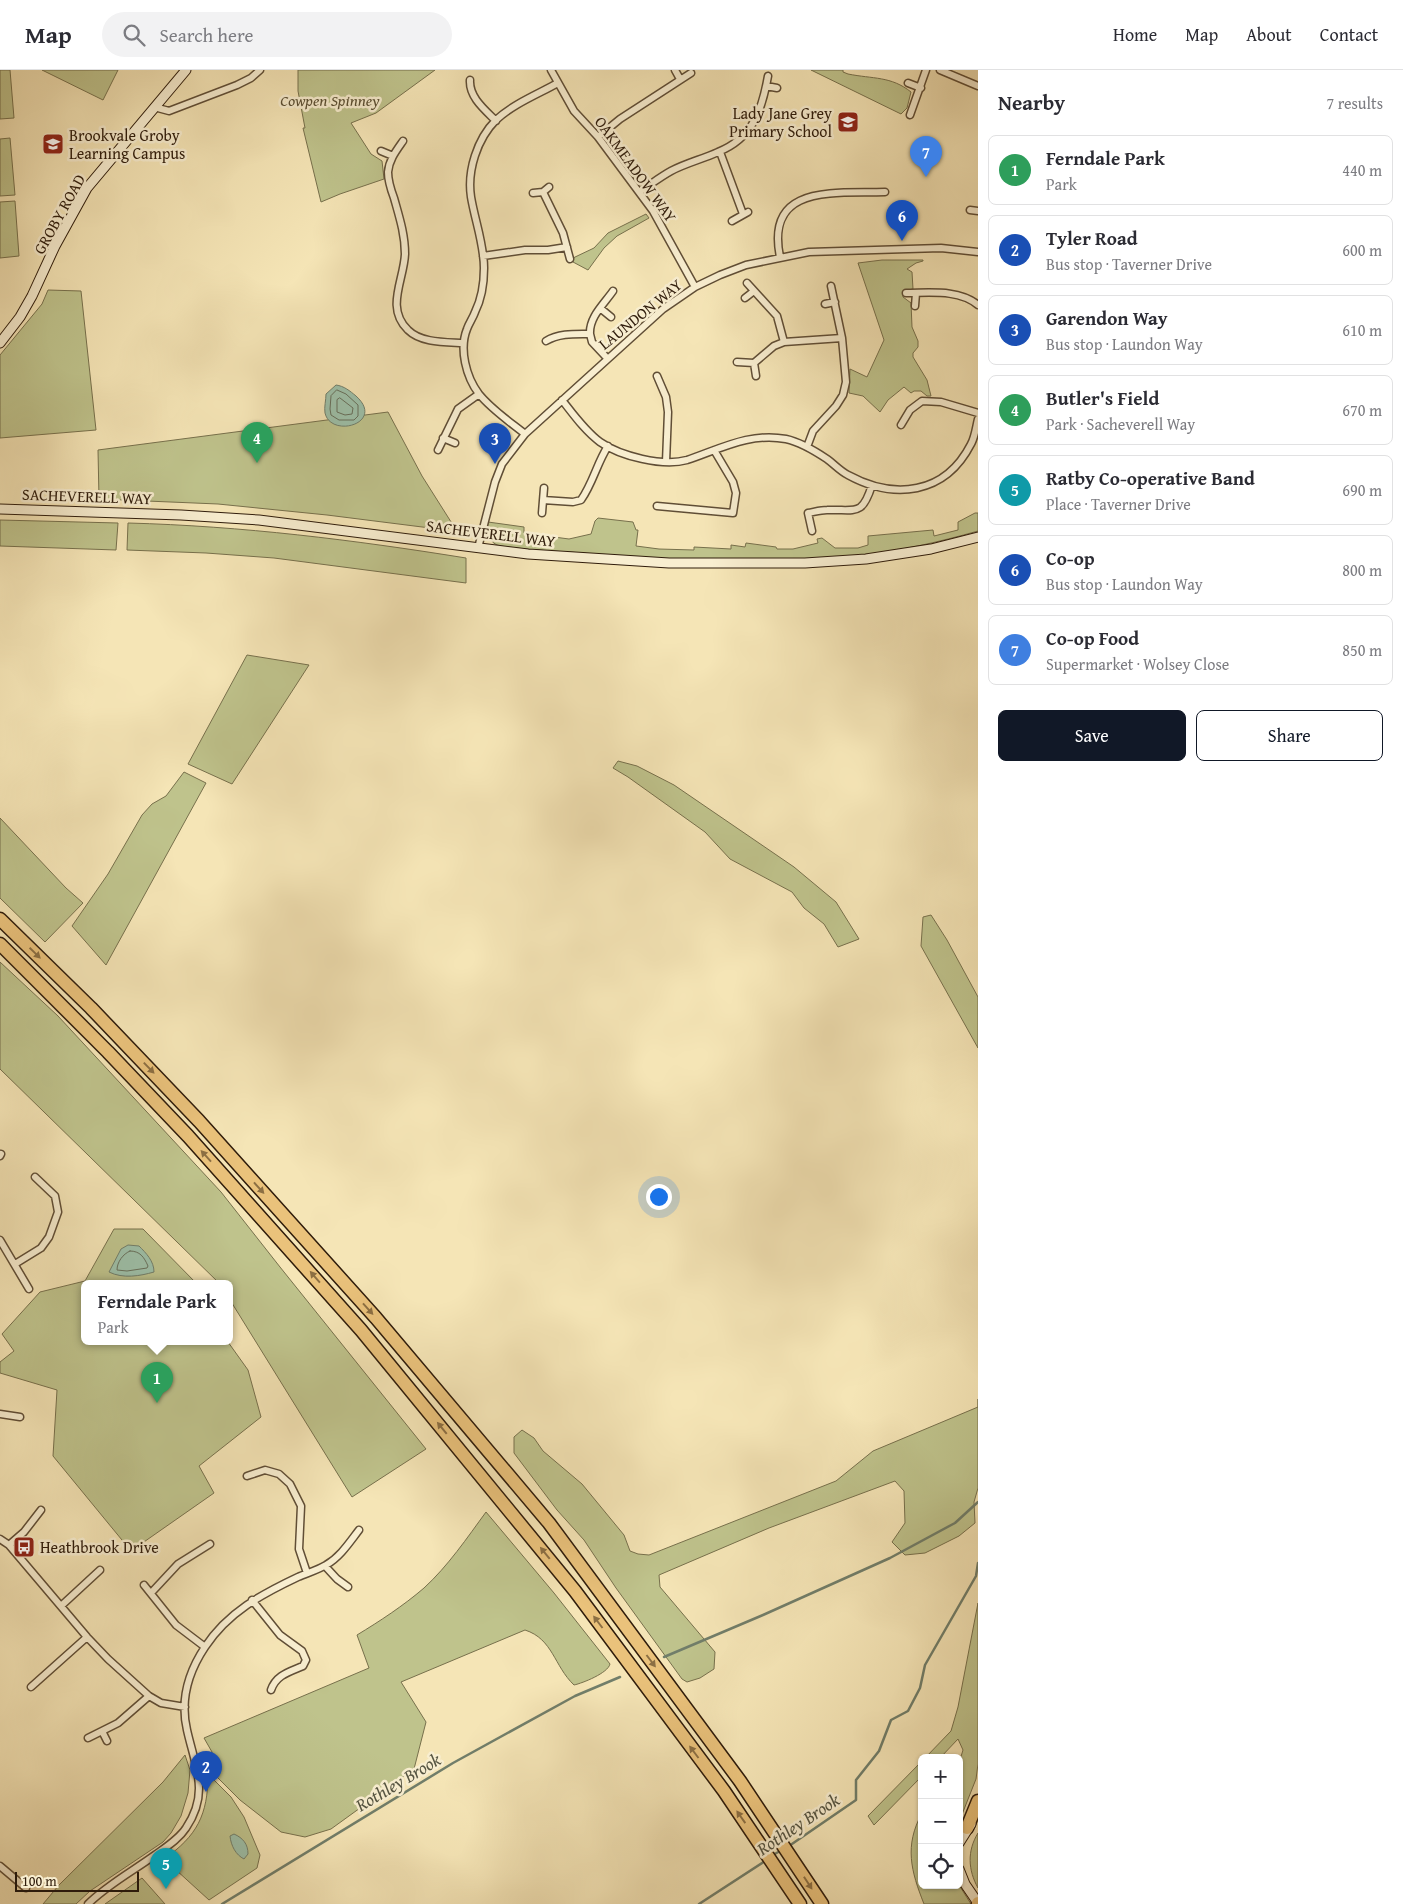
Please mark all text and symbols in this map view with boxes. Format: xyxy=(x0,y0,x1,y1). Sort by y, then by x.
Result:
search box xyxy=(102,12,452,57)
text: Map xyxy=(25,17,72,52)
icon: search xyxy=(120,21,148,49)
text: Search here xyxy=(160,21,253,49)
text: Home xyxy=(1113,21,1157,48)
text: Map xyxy=(1185,21,1218,48)
text: About xyxy=(1246,21,1292,48)
text: Contact xyxy=(1320,21,1378,48)
text: Nearby xyxy=(998,87,1065,118)
park label: Cowpen Spinney xyxy=(280,88,380,112)
text: 7 results xyxy=(1326,91,1383,115)
place label: Lady Jane Grey Primary School xyxy=(729,101,833,143)
school or university icon: Lady Jane Grey Primary School xyxy=(836,110,860,134)
street label: OAKMEADOW WAY xyxy=(589,111,683,227)
place label: Brookvale Groby Learning Campus xyxy=(69,123,185,165)
school or university icon: Brookvale Groby Learning Campus xyxy=(41,132,65,156)
pin: 7 xyxy=(910,136,942,177)
text: Ferndale Park xyxy=(1046,144,1165,172)
text: 1 xyxy=(1011,158,1019,182)
text: 440 m xyxy=(1342,158,1382,182)
street label: GROBY ROAD xyxy=(27,169,91,258)
text: Park xyxy=(1046,172,1077,196)
pin: 6 xyxy=(886,200,918,241)
text: Tyler Road xyxy=(1046,224,1138,252)
text: 2 xyxy=(1011,238,1019,262)
text: 600 m xyxy=(1342,238,1382,262)
text: Bus stop · Taverner Drive xyxy=(1046,252,1212,276)
street label: LAUNDON WAY xyxy=(593,272,687,355)
text: Garendon Way xyxy=(1046,304,1168,332)
text: 3 xyxy=(1011,318,1019,342)
text: 610 m xyxy=(1342,318,1382,342)
text: Bus stop · Laundon Way xyxy=(1046,332,1203,356)
text: Butler's Field xyxy=(1046,384,1159,412)
text: 4 xyxy=(1011,398,1019,422)
text: 670 m xyxy=(1342,398,1382,422)
text: Park · Sacheverell Way xyxy=(1046,412,1195,436)
pin: 4 xyxy=(241,422,273,463)
pin: 3 xyxy=(479,423,511,464)
text: Ratby Co-operative Band xyxy=(1046,464,1255,492)
text: 5 xyxy=(1011,478,1019,502)
text: 690 m xyxy=(1342,478,1382,502)
street label: SACHEVERELL WAY xyxy=(22,482,153,510)
text: Place · Taverner Drive xyxy=(1046,492,1191,516)
street label: SACHEVERELL WAY xyxy=(425,513,557,553)
text: Co-op xyxy=(1046,544,1095,572)
text: 6 xyxy=(1011,558,1019,582)
text: 800 m xyxy=(1342,558,1382,582)
text: Bus stop · Laundon Way xyxy=(1046,572,1203,596)
text: Co-op Food xyxy=(1046,624,1139,652)
text: 7 xyxy=(1011,638,1019,662)
text: 850 m xyxy=(1342,638,1382,662)
text: Supermarket · Wolsey Close xyxy=(1046,652,1229,676)
button: Save xyxy=(998,710,1186,761)
button: Share xyxy=(1196,710,1383,761)
one-way arrow xyxy=(29,947,41,959)
one-way arrow xyxy=(143,1062,155,1074)
one-way arrow xyxy=(200,1150,212,1162)
one-way arrow xyxy=(254,1181,265,1194)
your location xyxy=(646,1184,672,1210)
one-way arrow xyxy=(309,1270,320,1283)
popup xyxy=(81,1280,233,1345)
text: Ferndale Park xyxy=(98,1287,216,1315)
one-way arrow xyxy=(362,1302,374,1314)
text: Park xyxy=(98,1315,129,1339)
pin: 1 xyxy=(141,1362,173,1403)
one-way arrow xyxy=(436,1421,447,1434)
bus stop icon: Heathbrook Drive xyxy=(12,1535,36,1559)
place label: Heathbrook Drive xyxy=(40,1535,159,1559)
one-way arrow xyxy=(539,1547,550,1560)
one-way arrow xyxy=(592,1616,603,1629)
one-way arrow xyxy=(646,1654,656,1668)
water label: Rothley Brook xyxy=(349,1746,446,1819)
one-way arrow xyxy=(689,1746,700,1759)
pin: 2 xyxy=(190,1751,222,1792)
map controls xyxy=(918,1754,963,1889)
button: + xyxy=(918,1754,963,1799)
water label: Rothley Brook xyxy=(750,1786,846,1862)
button: − xyxy=(918,1799,963,1844)
one-way arrow xyxy=(736,1810,746,1824)
button: locate xyxy=(918,1844,963,1889)
pin: 5 xyxy=(150,1848,182,1889)
scale bar xyxy=(15,1869,139,1892)
text: 100 m xyxy=(22,1871,57,1891)
one-way arrow xyxy=(803,1876,813,1889)

